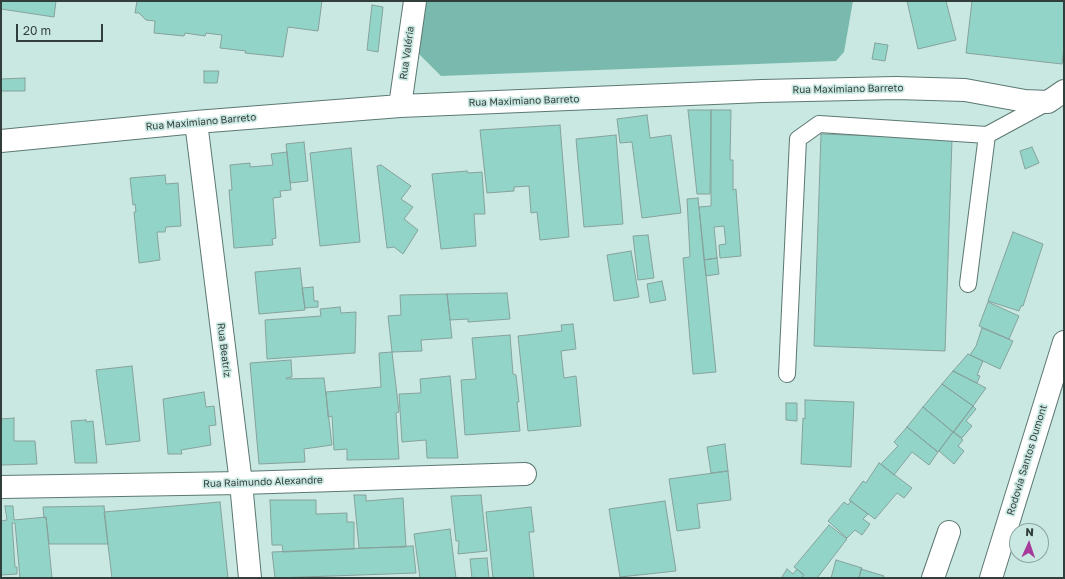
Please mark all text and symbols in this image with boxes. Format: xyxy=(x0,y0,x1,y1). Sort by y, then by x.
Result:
scale bar xyxy=(18,16,105,42)
text: 20 m xyxy=(23,23,51,38)
street label: Rua Valéria xyxy=(397,26,417,80)
street label: Rua Maximiano Barreto xyxy=(792,82,904,96)
street label: Rua Maximiano Barreto xyxy=(468,93,580,109)
street label: Rua Maximiano Barreto xyxy=(145,111,257,133)
street label: Rua Beatriz xyxy=(215,322,233,378)
street label: Rodovia Santos Dumont xyxy=(1004,403,1050,517)
street label: Rua Raimundo Alexandre xyxy=(203,474,323,490)
north arrow xyxy=(1009,523,1049,563)
text: N xyxy=(1025,525,1034,538)

